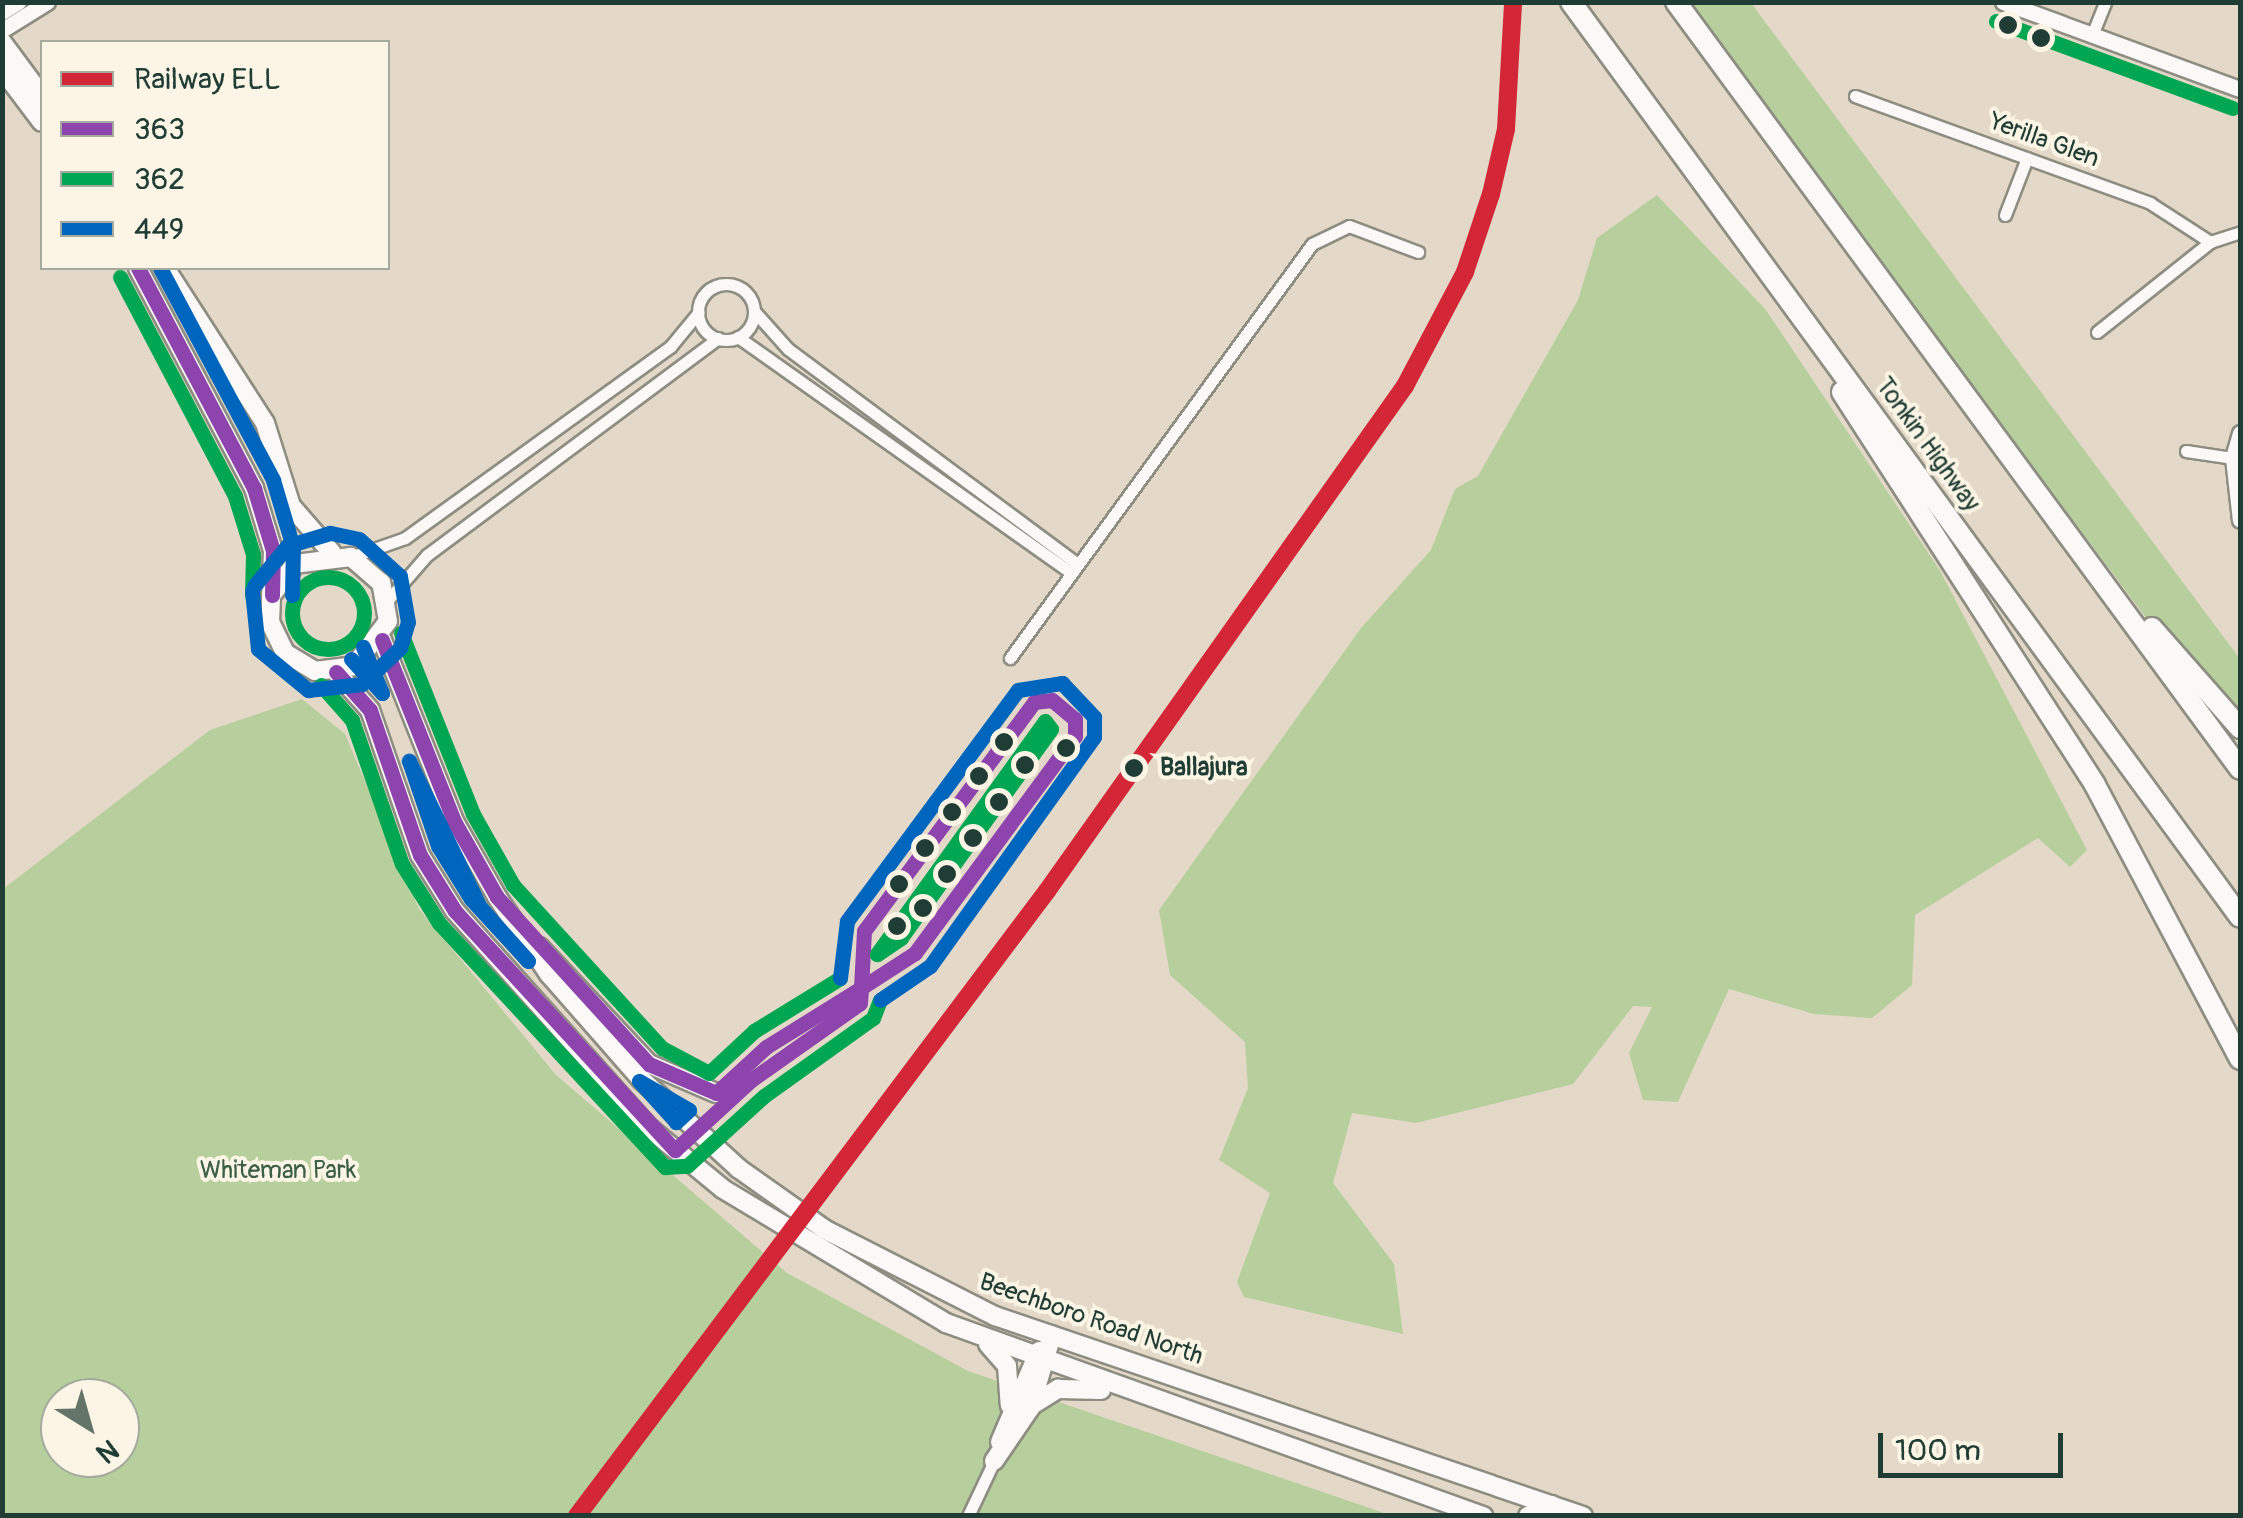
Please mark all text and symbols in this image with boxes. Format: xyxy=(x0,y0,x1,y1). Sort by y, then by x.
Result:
unlabelled marker xyxy=(1998,15,2018,35)
unlabelled marker xyxy=(2031,28,2051,48)
legend xyxy=(40,40,390,270)
text: Railway ELL xyxy=(134,61,281,98)
street label: Yerilla Glen xyxy=(1985,107,2103,175)
text: 363 xyxy=(134,111,185,148)
text: 362 xyxy=(134,161,185,198)
text: 449 xyxy=(134,211,184,248)
street label: Tonkin Highway xyxy=(1868,372,1986,518)
unlabelled marker xyxy=(994,732,1014,752)
unlabelled marker xyxy=(1056,738,1076,758)
marker: Ballajura xyxy=(1117,751,1151,785)
place label: Ballajura xyxy=(1160,753,1248,783)
unlabelled marker xyxy=(1015,755,1035,775)
unlabelled marker xyxy=(969,766,989,786)
unlabelled marker xyxy=(989,792,1009,812)
unlabelled marker xyxy=(942,802,962,822)
unlabelled marker xyxy=(963,828,983,848)
unlabelled marker xyxy=(915,838,935,858)
unlabelled marker xyxy=(937,864,957,884)
unlabelled marker xyxy=(889,874,909,894)
unlabelled marker xyxy=(913,898,933,918)
unlabelled marker xyxy=(887,916,907,936)
park label: Whiteman Park xyxy=(200,1156,356,1186)
street label: Beechboro Road North xyxy=(975,1268,1207,1372)
north arrow xyxy=(40,1378,140,1478)
scale bar xyxy=(1883,1413,2068,1475)
text: N xyxy=(89,1431,125,1470)
text: 100 m xyxy=(1895,1432,1981,1469)

